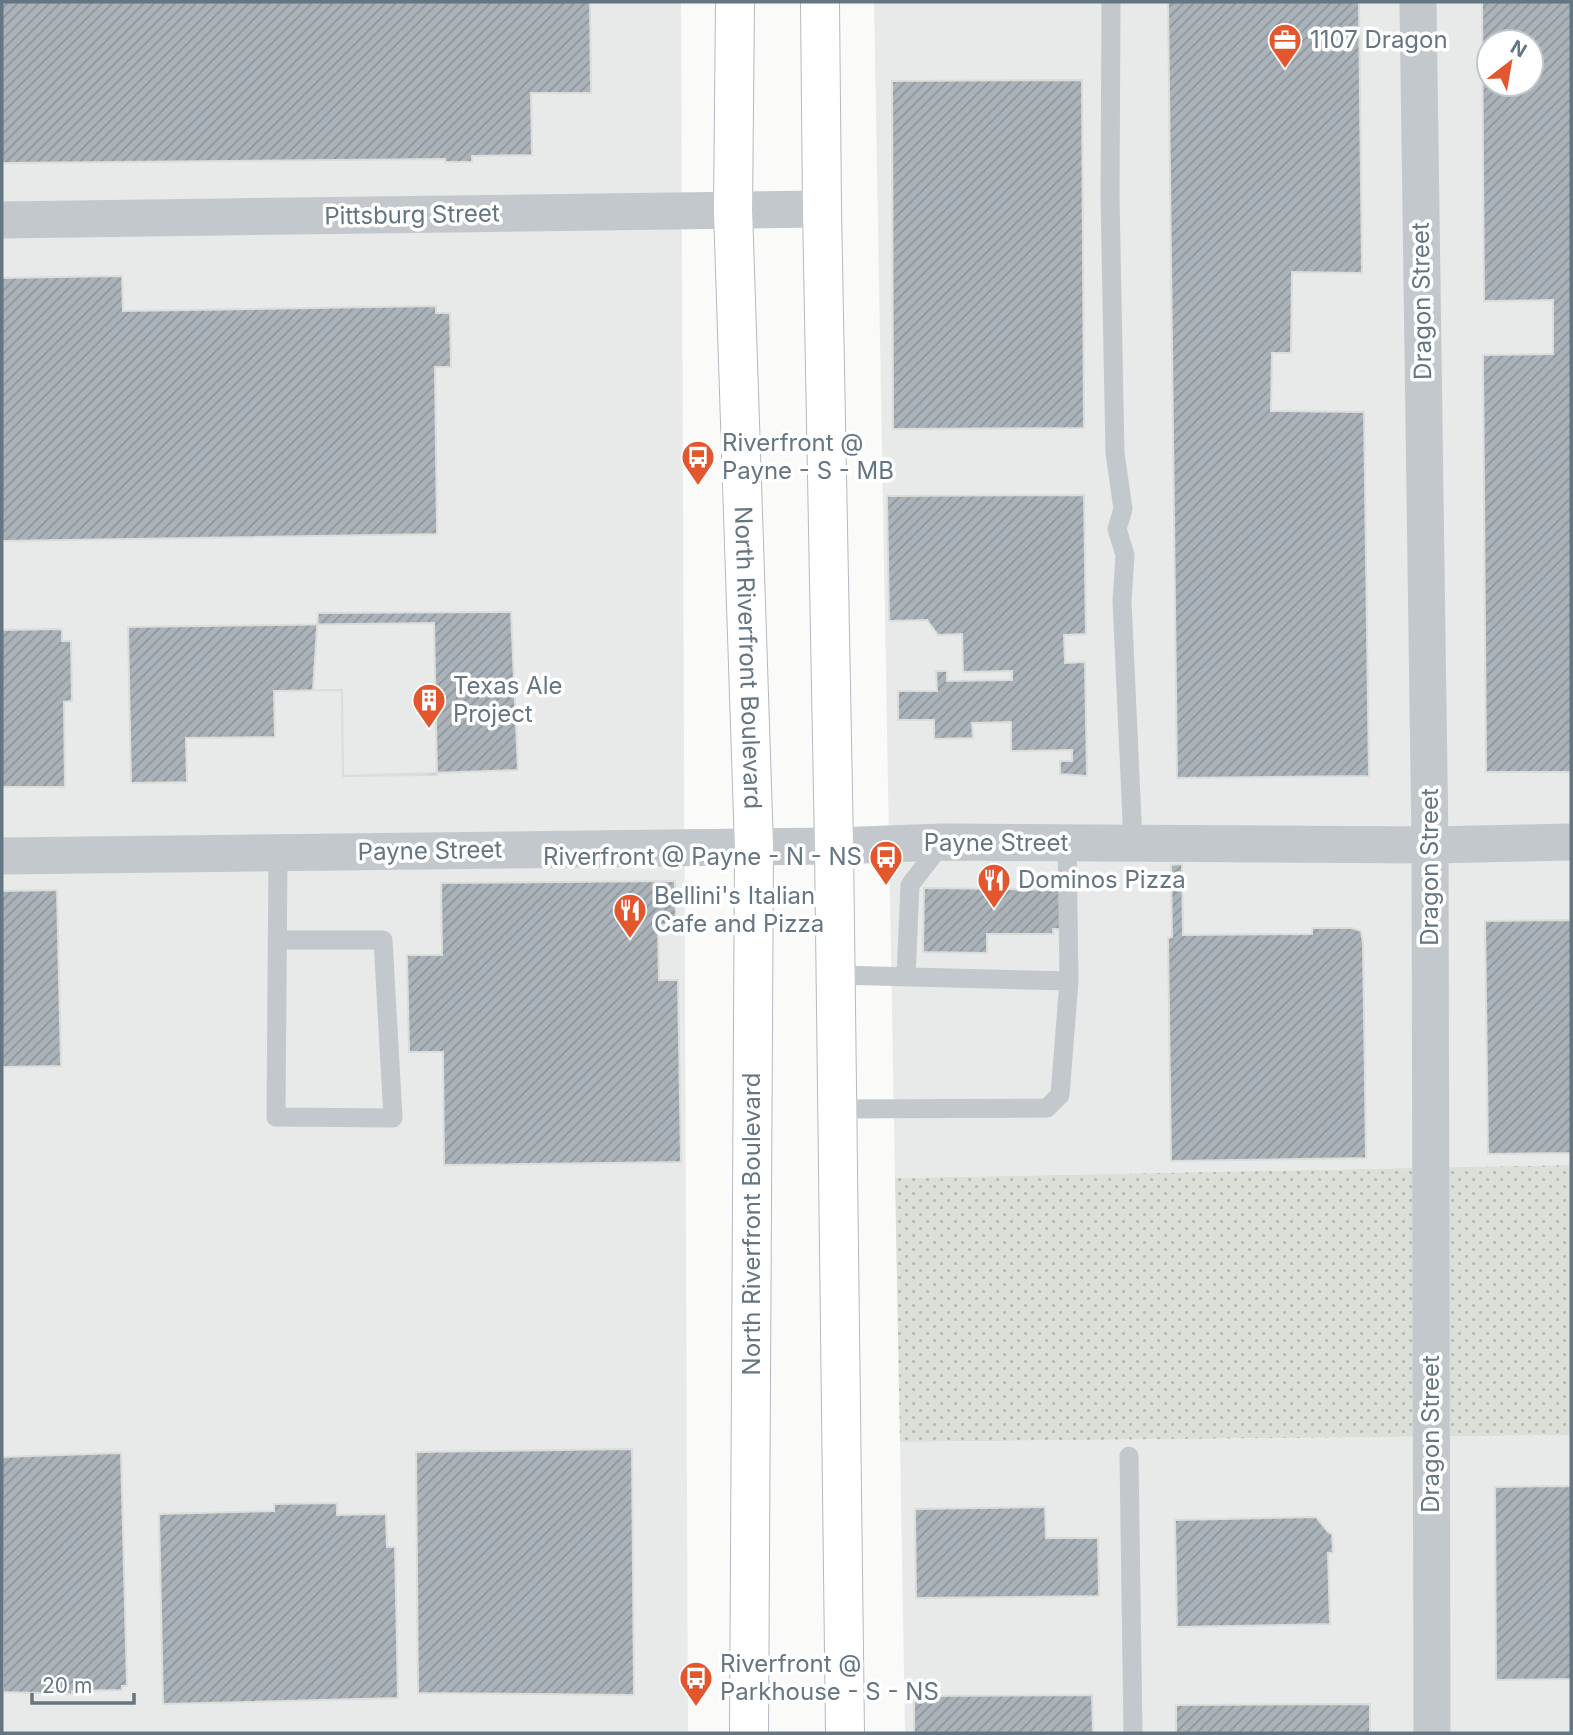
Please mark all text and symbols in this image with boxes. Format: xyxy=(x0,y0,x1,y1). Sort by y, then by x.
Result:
office icon: 1107 Dragon xyxy=(1266,21,1304,70)
place label: 1107 Dragon xyxy=(1310,25,1448,54)
north arrow xyxy=(1475,28,1545,98)
text: N xyxy=(1506,35,1531,62)
street label: Pittsburg Street xyxy=(324,198,500,231)
street label: Dragon Street xyxy=(1406,222,1437,380)
place label: Riverfront @ Payne - S - MB xyxy=(722,428,894,485)
bus stop icon: Riverfront @ Payne - S - MB xyxy=(679,438,717,487)
street label: North Riverfront Boulevard xyxy=(729,506,768,810)
place label: Texas Ale Project xyxy=(453,671,562,728)
building icon: Texas Ale Project xyxy=(410,681,448,730)
street label: Dragon Street xyxy=(1415,788,1444,946)
street label: Payne Street xyxy=(924,828,1068,857)
street label: Payne Street xyxy=(357,835,503,866)
bus stop icon: Riverfront @ Payne - N - NS xyxy=(867,838,905,887)
place label: Riverfront @ Payne - N - NS xyxy=(543,842,862,871)
restaurant icon: Dominos Pizza xyxy=(975,861,1013,910)
place label: Dominos Pizza xyxy=(1018,865,1186,894)
place label: Bellini's Italian Cafe and Pizza xyxy=(654,881,824,938)
restaurant icon: Bellini's Italian Cafe and Pizza xyxy=(611,891,649,940)
street label: North Riverfront Boulevard xyxy=(737,1073,766,1375)
street label: Dragon Street xyxy=(1416,1355,1445,1513)
place label: Riverfront @ Parkhouse - S - NS xyxy=(720,1649,939,1706)
bus stop icon: Riverfront @ Parkhouse - S - NS xyxy=(677,1659,715,1708)
scale bar xyxy=(32,1662,133,1706)
text: 20 m xyxy=(42,1673,92,1698)

